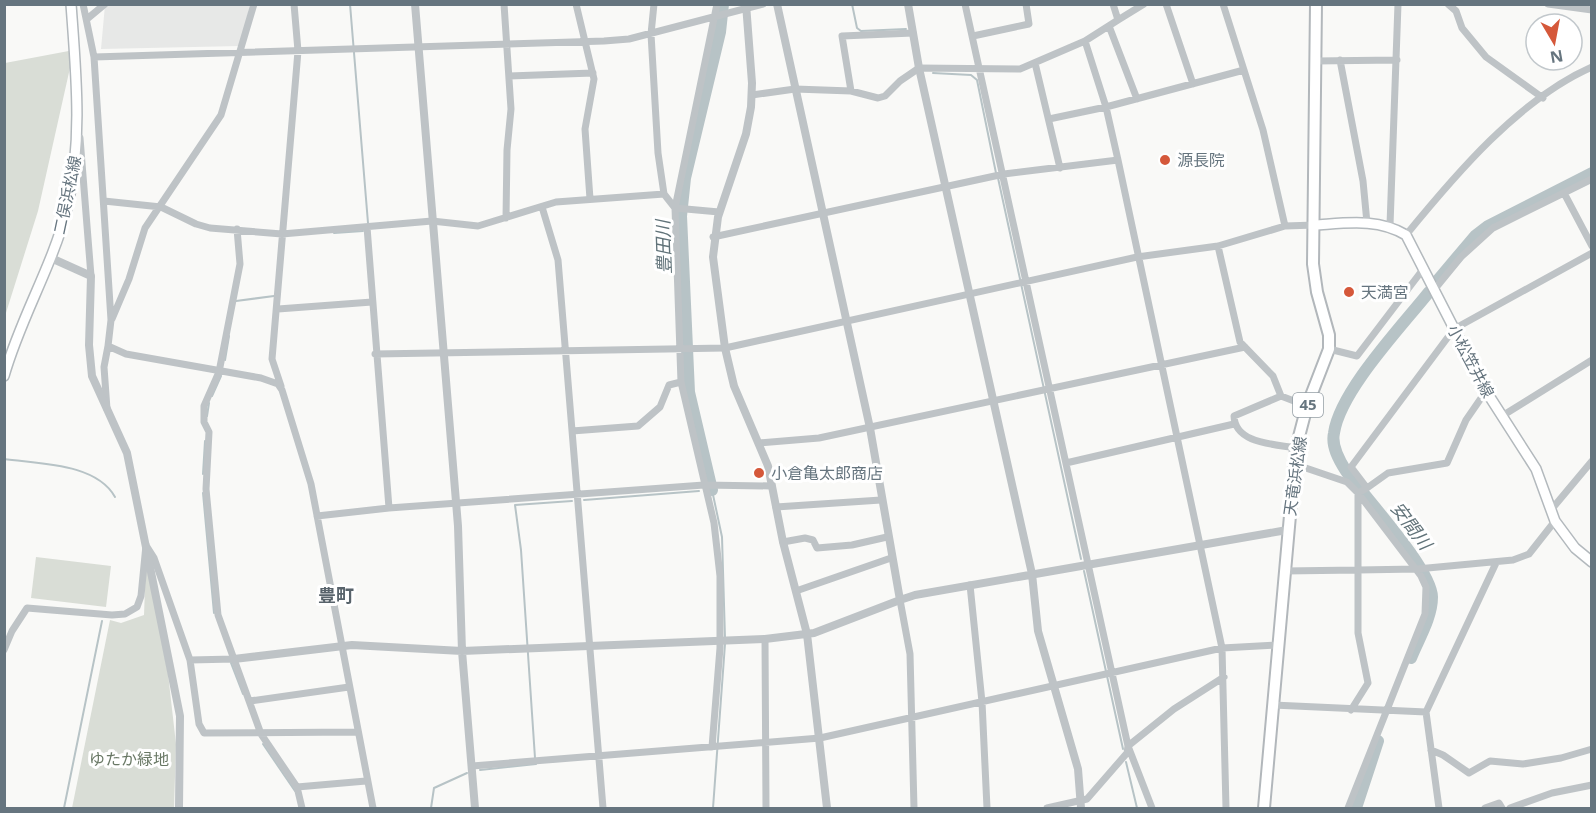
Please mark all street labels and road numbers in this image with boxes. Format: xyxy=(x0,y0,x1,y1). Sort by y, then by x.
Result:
street label: 二俣浜松線 xyxy=(48,154,86,236)
street label: 小松笠井線 xyxy=(1443,321,1499,401)
road number: 45 xyxy=(1293,393,1323,417)
street label: 天竜浜松線 xyxy=(1279,435,1311,517)

